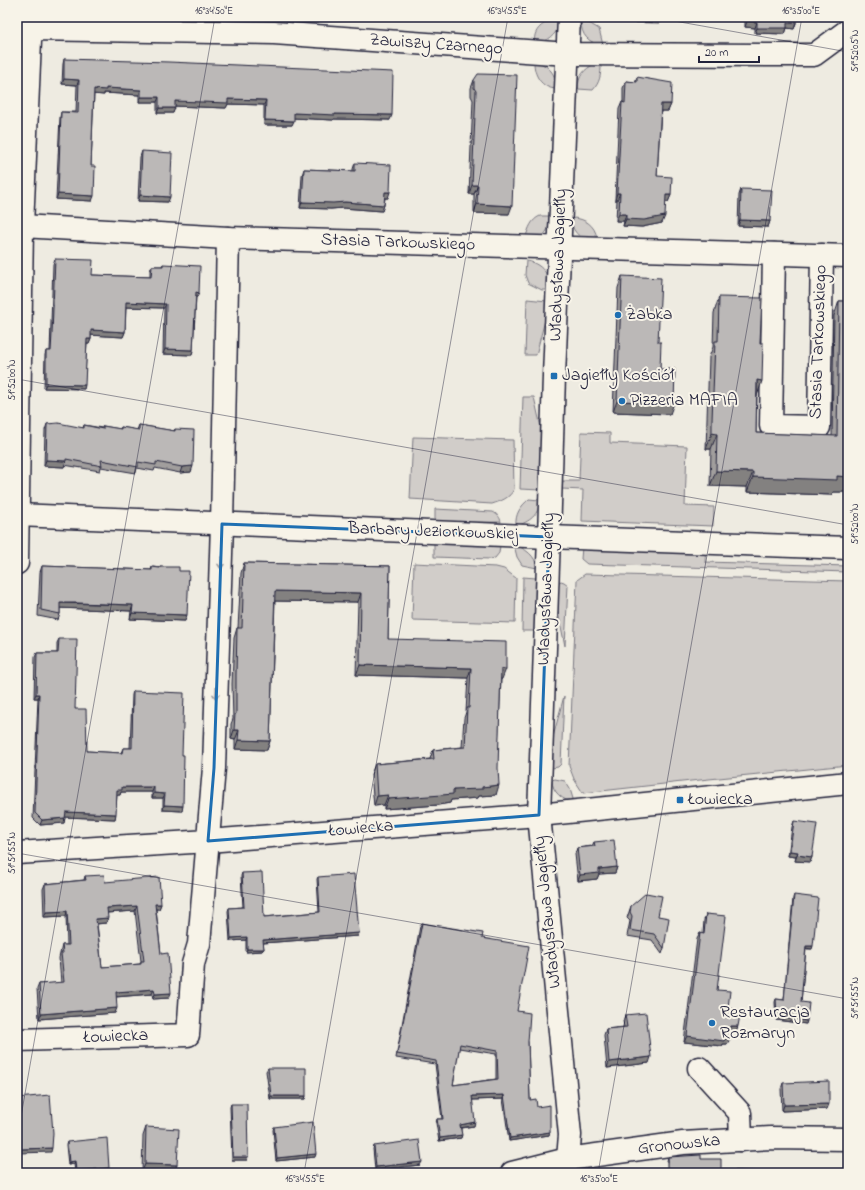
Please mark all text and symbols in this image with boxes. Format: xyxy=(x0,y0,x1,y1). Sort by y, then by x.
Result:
text: 16°34'50"E xyxy=(195,4,233,19)
text: 16°34'55"E xyxy=(487,4,527,19)
text: 16°35'00"E xyxy=(782,4,820,19)
street label: Zawiszy Czarnego xyxy=(369,27,503,64)
text: 51°52'05"N xyxy=(848,30,863,72)
scale bar xyxy=(699,38,759,64)
text: 20 m xyxy=(705,44,728,62)
street label: Władysława Jagiełły xyxy=(543,188,576,342)
street label: Stasia Tarkowskiego xyxy=(320,227,476,260)
street label: Stasia Tarkowskiego xyxy=(803,264,836,420)
place label: Żabka xyxy=(626,302,673,328)
marker: Żabka xyxy=(613,310,623,320)
text: 51°52'00"N xyxy=(5,359,20,401)
place label: Jagiełły Kościół xyxy=(562,363,675,390)
marker: Jagiełły Kościół xyxy=(549,371,559,381)
place label: Pizzeria MAFIA xyxy=(630,388,738,414)
marker: Pizzeria MAFIA xyxy=(617,396,627,406)
text: 51°52'00"N xyxy=(848,503,863,545)
street label: Władysława Jagiełły xyxy=(531,512,564,666)
street label: Barbary Jeziorkowskiej xyxy=(346,516,519,548)
one-way arrow xyxy=(217,556,224,569)
one-way arrow xyxy=(213,686,220,699)
place label: Łowiecka xyxy=(687,787,753,813)
marker: Łowiecka xyxy=(675,795,685,805)
street label: Łowiecka xyxy=(327,813,394,845)
text: 51°51'55"N xyxy=(5,832,20,874)
street label: Władysława Jagiełły xyxy=(527,834,570,989)
text: 51°51'55"N xyxy=(848,977,863,1019)
place label: Restauracja Rozmaryn xyxy=(720,1000,810,1047)
marker: Restauracja Rozmaryn xyxy=(707,1018,717,1028)
street label: Łowiecka xyxy=(82,1023,149,1051)
street label: Gronowska xyxy=(636,1128,722,1162)
text: 16°34'55"E xyxy=(285,1172,325,1187)
text: 16°35'00"E xyxy=(580,1172,618,1187)

